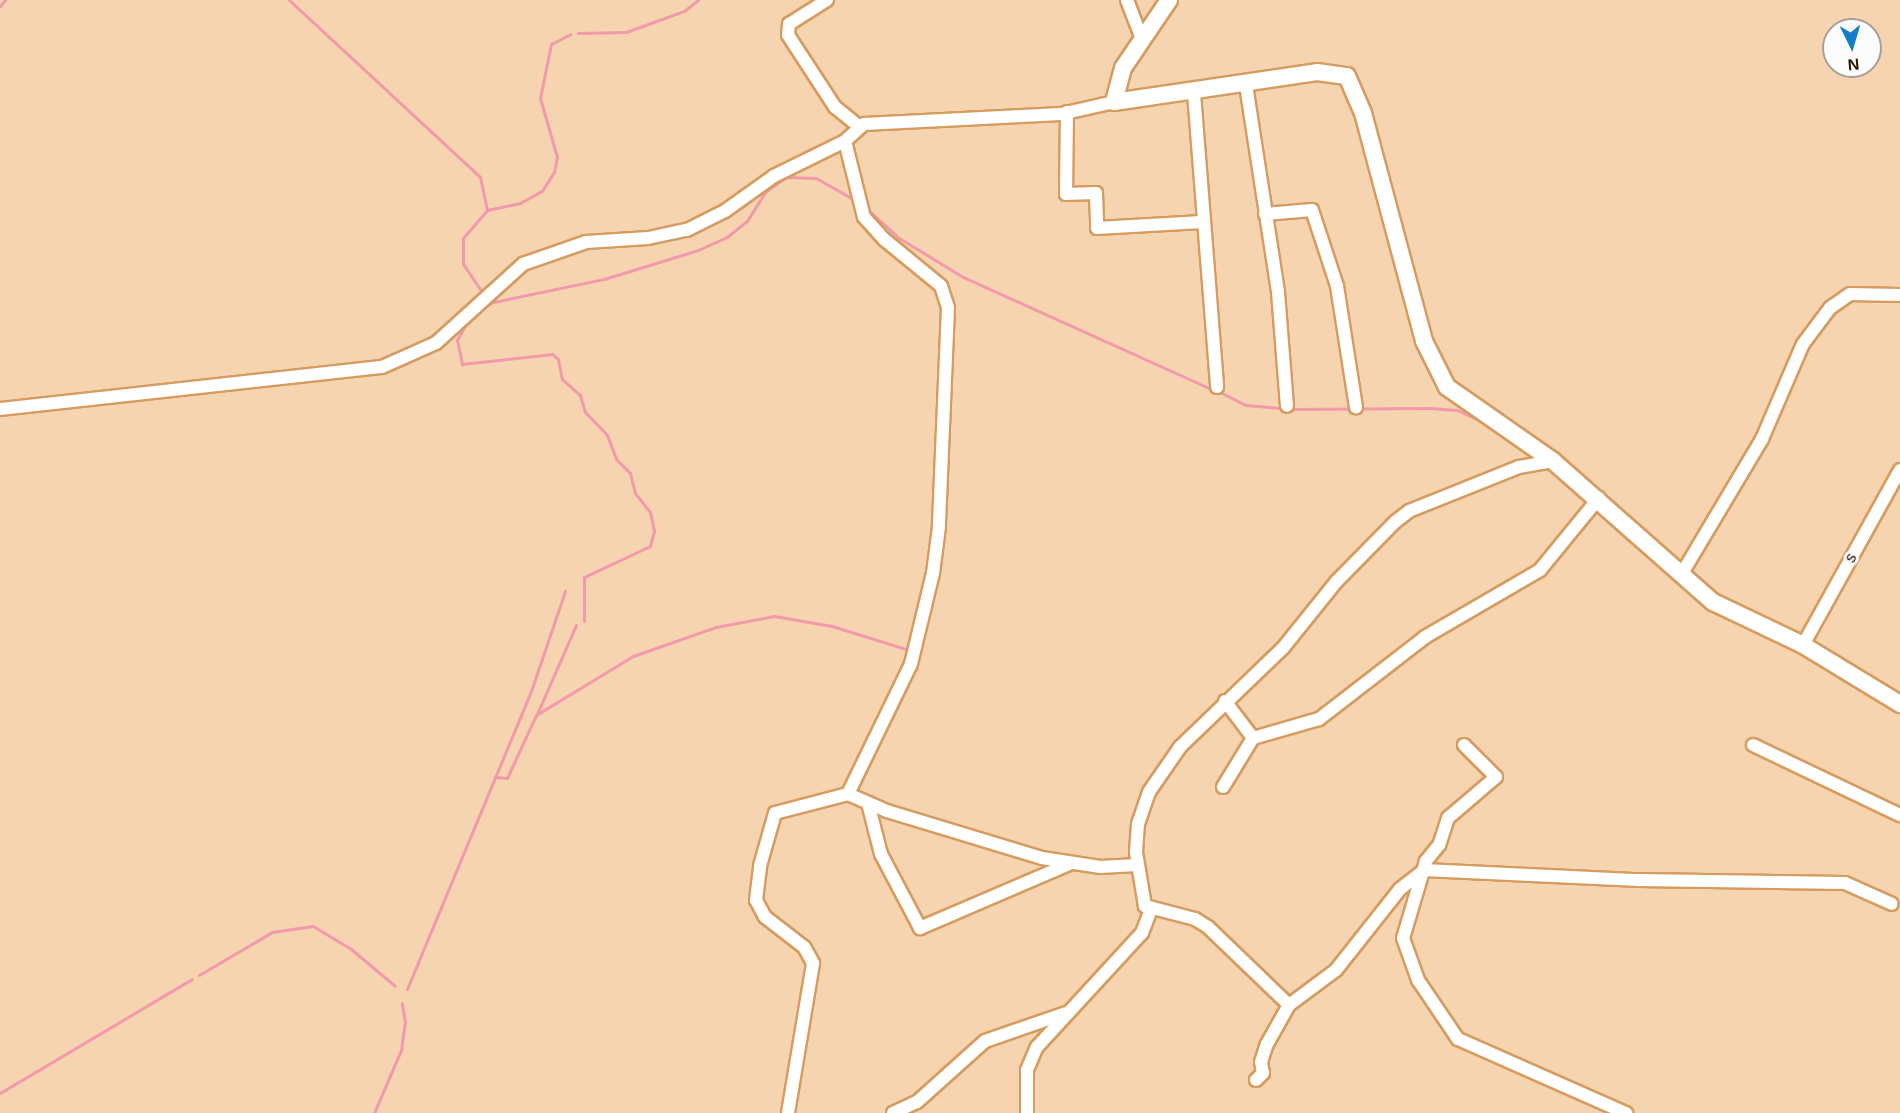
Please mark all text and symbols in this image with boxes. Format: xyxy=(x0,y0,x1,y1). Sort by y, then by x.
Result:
north arrow xyxy=(1822,18,1882,78)
text: N xyxy=(1847,55,1860,73)
street label: s xyxy=(1841,550,1861,566)

